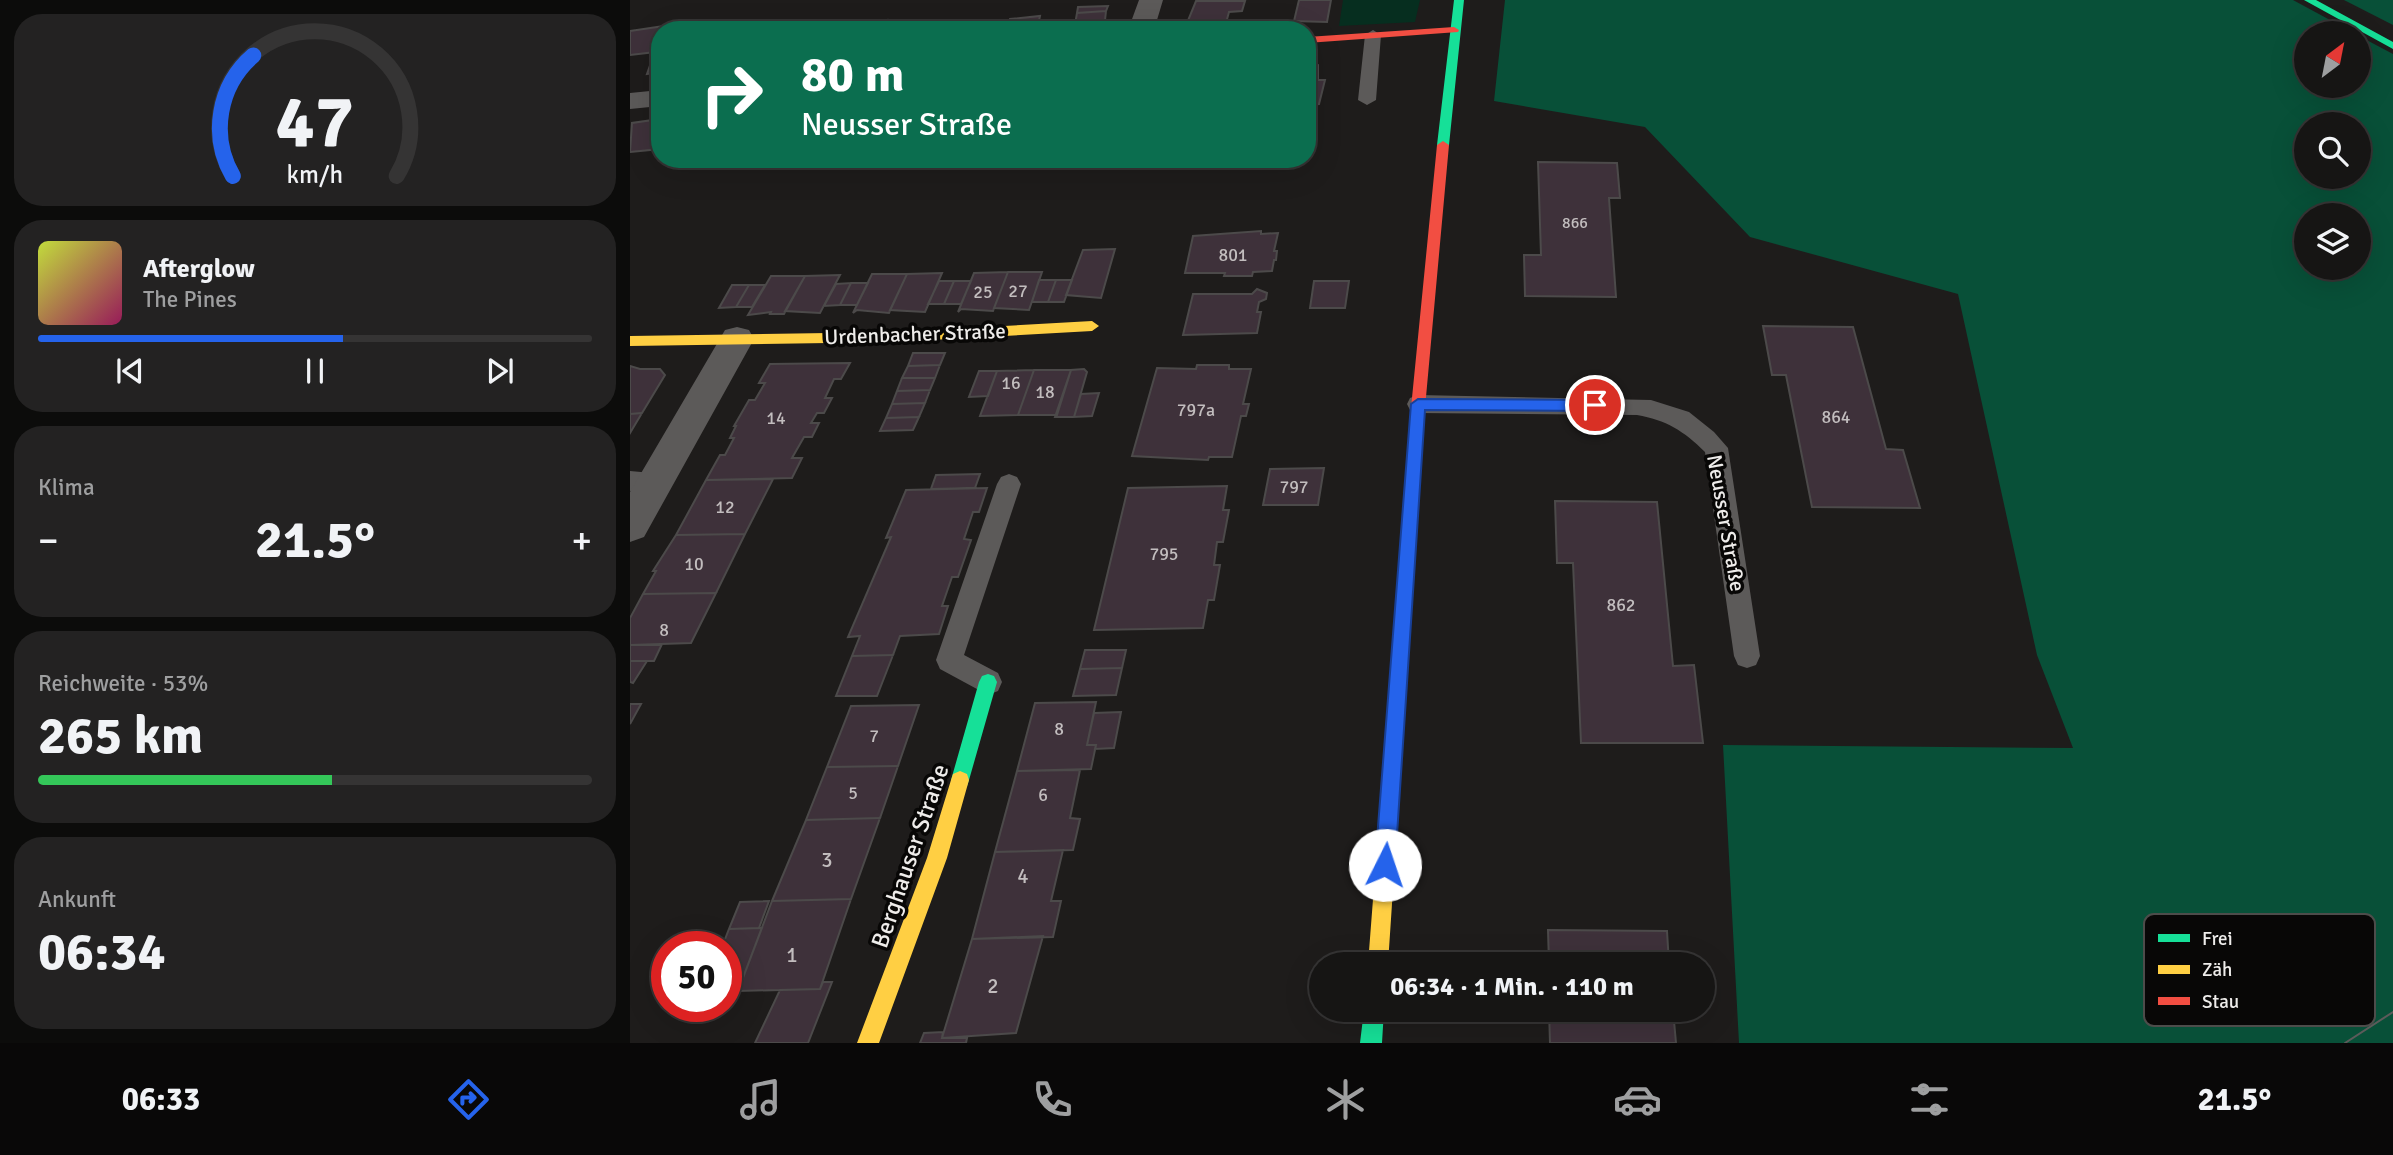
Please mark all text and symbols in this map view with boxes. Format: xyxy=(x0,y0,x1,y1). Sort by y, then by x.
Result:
north arrow xyxy=(2294,21,2371,98)
map controls xyxy=(2294,21,2371,280)
text: 80 m xyxy=(801,45,904,105)
icon: right xyxy=(686,49,777,140)
text: 47 xyxy=(276,78,354,167)
text: Neusser Straße xyxy=(801,105,1012,144)
button: search xyxy=(2294,112,2371,189)
text: km/h xyxy=(287,159,343,190)
button: layers xyxy=(2294,203,2371,280)
house number: 866 xyxy=(1562,213,1588,233)
house number: 801 xyxy=(1218,244,1248,266)
text: Afterglow xyxy=(143,253,255,285)
house number: 27 xyxy=(1008,280,1028,302)
house number: 25 xyxy=(973,281,993,303)
text: The Pines xyxy=(143,285,237,314)
street label: Urdenbacher Straße xyxy=(824,318,1006,350)
icon: previous xyxy=(111,352,149,390)
icon: pause xyxy=(296,352,334,390)
icon: next xyxy=(481,352,519,390)
house number: 16 xyxy=(1001,372,1021,394)
pin xyxy=(1565,375,1625,435)
house number: 18 xyxy=(1035,381,1055,403)
icon: arrive xyxy=(1576,386,1614,424)
house number: 797a xyxy=(1177,399,1215,421)
house number: 864 xyxy=(1821,406,1851,428)
house number: 14 xyxy=(766,407,786,429)
street label: Neusser Straße xyxy=(1701,453,1751,593)
text: Klima xyxy=(38,473,95,502)
house number: 797 xyxy=(1279,476,1309,498)
house number: 12 xyxy=(715,496,735,518)
text: 21.5° xyxy=(255,508,375,572)
text: − xyxy=(38,517,59,564)
text: + xyxy=(571,517,592,564)
house number: 795 xyxy=(1149,543,1179,565)
house number: 10 xyxy=(684,553,704,575)
house number: 862 xyxy=(1606,594,1636,616)
house number: 8 xyxy=(659,619,669,641)
text: Reichweite · 53% xyxy=(38,669,208,698)
text: 265 km xyxy=(38,704,203,768)
house number: 8 xyxy=(1054,718,1064,740)
house number: 7 xyxy=(869,725,879,747)
street label: Berghauser Straße xyxy=(864,760,956,952)
house number: 5 xyxy=(848,782,858,804)
house number: 6 xyxy=(1038,784,1048,806)
position arrow xyxy=(1348,828,1422,902)
house number: 3 xyxy=(821,847,833,873)
house number: 4 xyxy=(1017,863,1029,889)
text: Ankunft xyxy=(38,885,116,914)
legend xyxy=(2144,914,2375,1026)
text: 06:34 xyxy=(38,920,166,984)
text: Frei xyxy=(2202,927,2233,951)
speed limit sign: 50 xyxy=(651,931,742,1022)
house number: 1 xyxy=(786,942,798,968)
text: Zäh xyxy=(2202,958,2232,982)
text: 06:34 · 1 Min. · 110 m xyxy=(1390,971,1634,1003)
house number: 2 xyxy=(987,973,999,999)
text: Stau xyxy=(2202,990,2239,1014)
icon: directions xyxy=(444,1075,493,1124)
icon: music xyxy=(736,1075,785,1124)
icon: phone xyxy=(1028,1075,1077,1124)
icon: climate xyxy=(1321,1075,1370,1124)
icon: car xyxy=(1613,1075,1662,1124)
icon: filters xyxy=(1905,1075,1954,1124)
text: 06:33 xyxy=(122,1080,200,1119)
text: 21.5° xyxy=(2198,1080,2271,1119)

